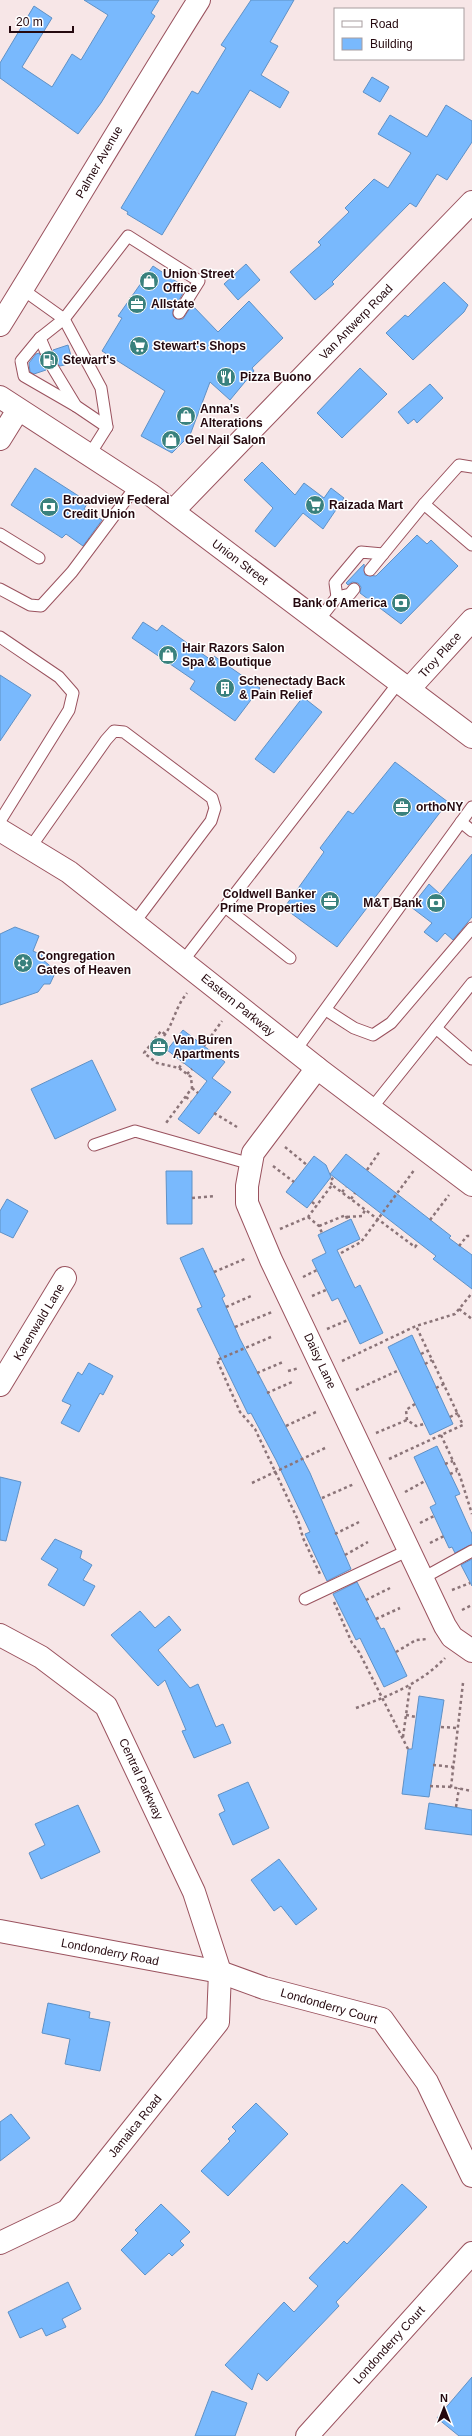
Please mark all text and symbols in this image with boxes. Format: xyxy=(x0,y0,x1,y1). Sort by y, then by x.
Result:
scale bar xyxy=(10,8,73,34)
legend xyxy=(334,8,464,60)
text: 20 m xyxy=(16,15,43,29)
text: Road xyxy=(370,17,399,31)
text: Building xyxy=(370,37,413,51)
street label: Palmer Avenue xyxy=(73,123,126,201)
place label: Union Street Office xyxy=(163,267,234,295)
shop icon: Union Street Office xyxy=(138,270,160,292)
street label: Van Antwerp Road xyxy=(317,281,395,363)
office icon: Allstate xyxy=(126,293,148,315)
place label: Allstate xyxy=(151,297,195,311)
supermarket icon: Stewart's Shops xyxy=(128,335,150,357)
place label: Stewart's Shops xyxy=(153,339,246,353)
fuel station icon: Stewart's xyxy=(38,349,60,371)
place label: Stewart's xyxy=(63,353,116,367)
restaurant icon: Pizza Buono xyxy=(215,366,237,388)
place label: Pizza Buono xyxy=(240,370,311,384)
place label: Anna's Alterations xyxy=(200,402,263,430)
shop icon: Anna's Alterations xyxy=(175,405,197,427)
shop icon: Gel Nail Salon xyxy=(160,429,182,451)
place label: Gel Nail Salon xyxy=(185,433,266,447)
place label: Broadview Federal Credit Union xyxy=(63,493,170,521)
supermarket icon: Raizada Mart xyxy=(304,494,326,516)
bank icon: Broadview Federal Credit Union xyxy=(38,496,60,518)
place label: Raizada Mart xyxy=(329,498,403,512)
street label: Union Street xyxy=(209,536,271,588)
bank icon: Bank of America xyxy=(390,592,412,614)
place label: Bank of America xyxy=(293,596,387,610)
street label: Troy Place xyxy=(416,629,464,681)
place label: Hair Razors Salon Spa & Boutique xyxy=(182,641,285,669)
shop icon: Hair Razors Salon Spa & Boutique xyxy=(157,644,179,666)
place label: Schenectady Back & Pain Relief xyxy=(239,674,345,702)
building icon: Schenectady Back & Pain Relief xyxy=(214,677,236,699)
office icon: orthoNY xyxy=(391,796,413,818)
place label: orthoNY xyxy=(416,800,463,814)
place label: Coldwell Banker Prime Properties xyxy=(220,887,316,915)
office icon: Coldwell Banker Prime Properties xyxy=(319,890,341,912)
bank icon: M&T Bank xyxy=(425,892,447,914)
place label: M&T Bank xyxy=(363,896,422,910)
place label: Congregation Gates of Heaven xyxy=(37,949,131,977)
synagogue icon: Congregation Gates of Heaven xyxy=(12,952,34,974)
street label: Eastern Parkway xyxy=(198,971,278,1039)
place label: Van Buren Apartments xyxy=(173,1033,240,1061)
office icon: Van Buren Apartments xyxy=(148,1036,170,1058)
street label: Karenwald Lane xyxy=(11,1281,68,1363)
street label: Daisy Lane xyxy=(301,1331,339,1391)
street label: Central Parkway xyxy=(116,1736,166,1822)
street label: Londonderry Road xyxy=(60,1936,160,1968)
street label: Londonderry Court xyxy=(279,1985,380,2027)
street label: Jamaica Road xyxy=(105,2092,165,2160)
street label: Londonderry Court xyxy=(350,2303,428,2387)
north arrow xyxy=(424,2388,464,2428)
text: N xyxy=(440,2392,448,2404)

